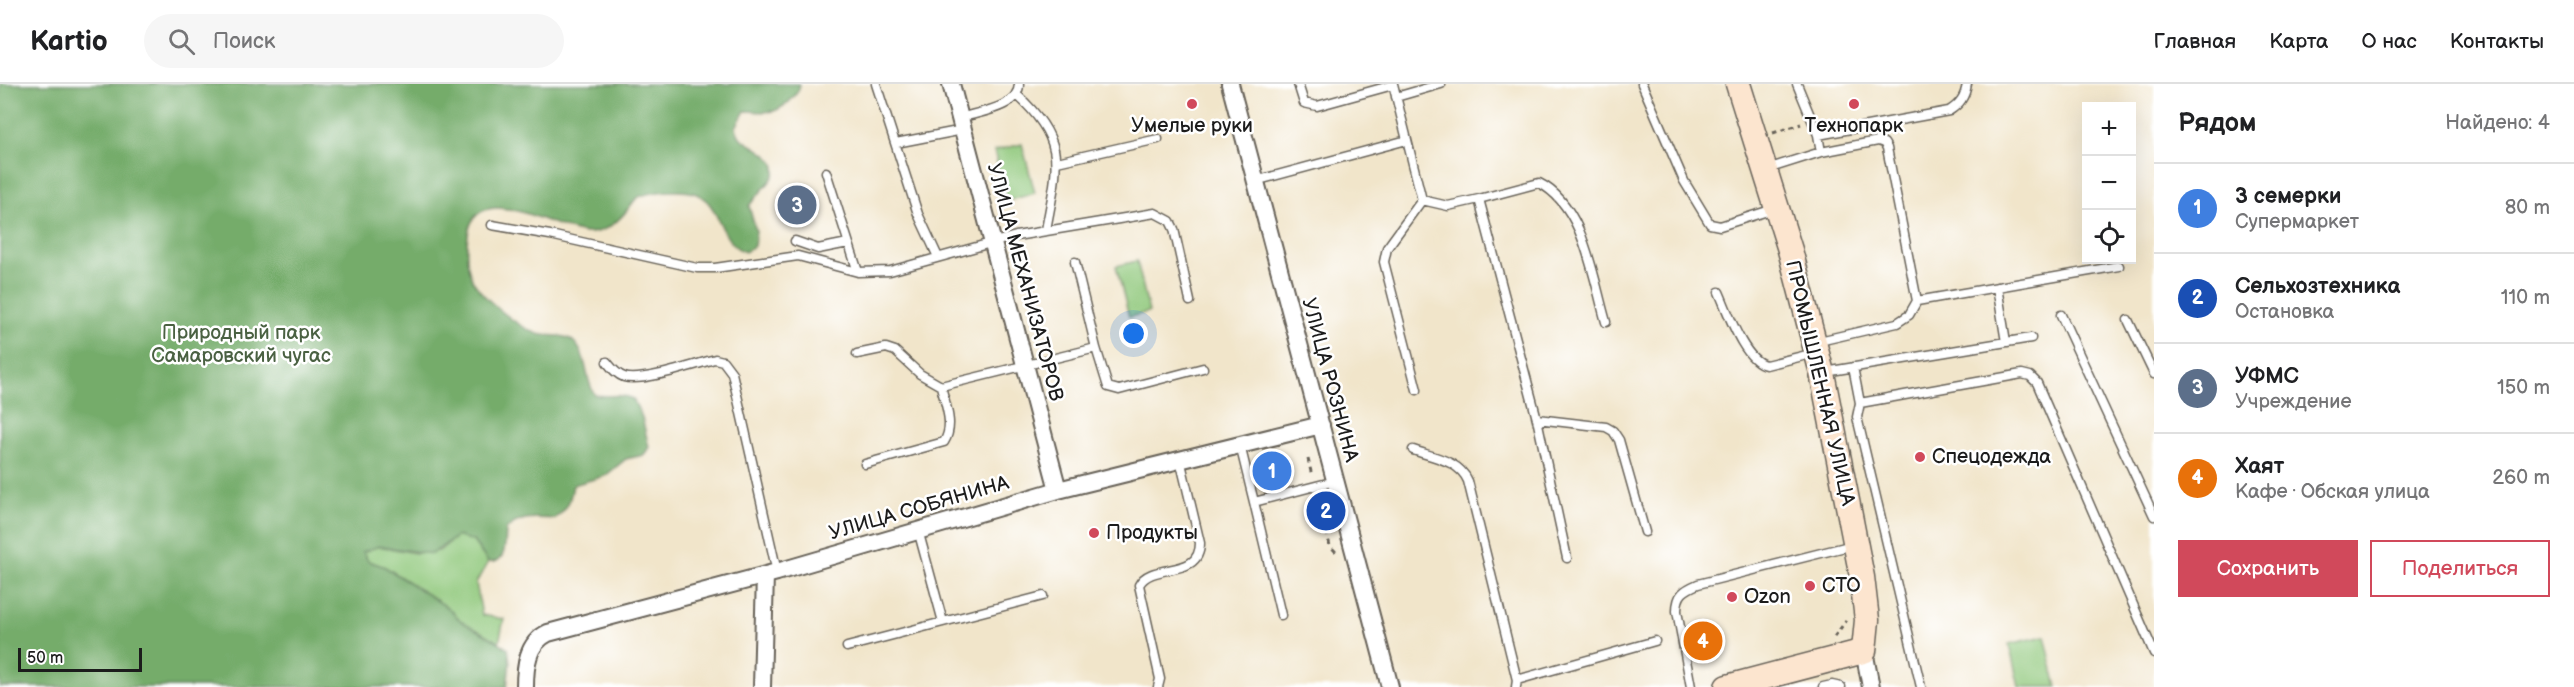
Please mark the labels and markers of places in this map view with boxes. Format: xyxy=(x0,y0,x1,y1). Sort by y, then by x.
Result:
marker: Умелые руки xyxy=(1185,97,1199,111)
marker: Технопарк xyxy=(1847,97,1861,111)
place label: Умелые руки xyxy=(1131,114,1253,138)
place label: Технопарк xyxy=(1805,114,1904,138)
pin: 3 xyxy=(778,182,816,228)
place label: Спецодежда xyxy=(1932,445,2051,469)
pin: 1 xyxy=(1252,448,1292,494)
marker: Спецодежда xyxy=(1913,450,1927,464)
pin: 2 xyxy=(1306,488,1346,534)
place label: Продукты xyxy=(1106,521,1198,545)
marker: Продукты xyxy=(1087,526,1101,540)
place label: СТО xyxy=(1822,574,1861,598)
marker: СТО xyxy=(1803,579,1817,593)
place label: Ozon xyxy=(1744,585,1791,609)
marker: Ozon xyxy=(1725,590,1739,604)
pin: 4 xyxy=(1684,618,1722,664)

